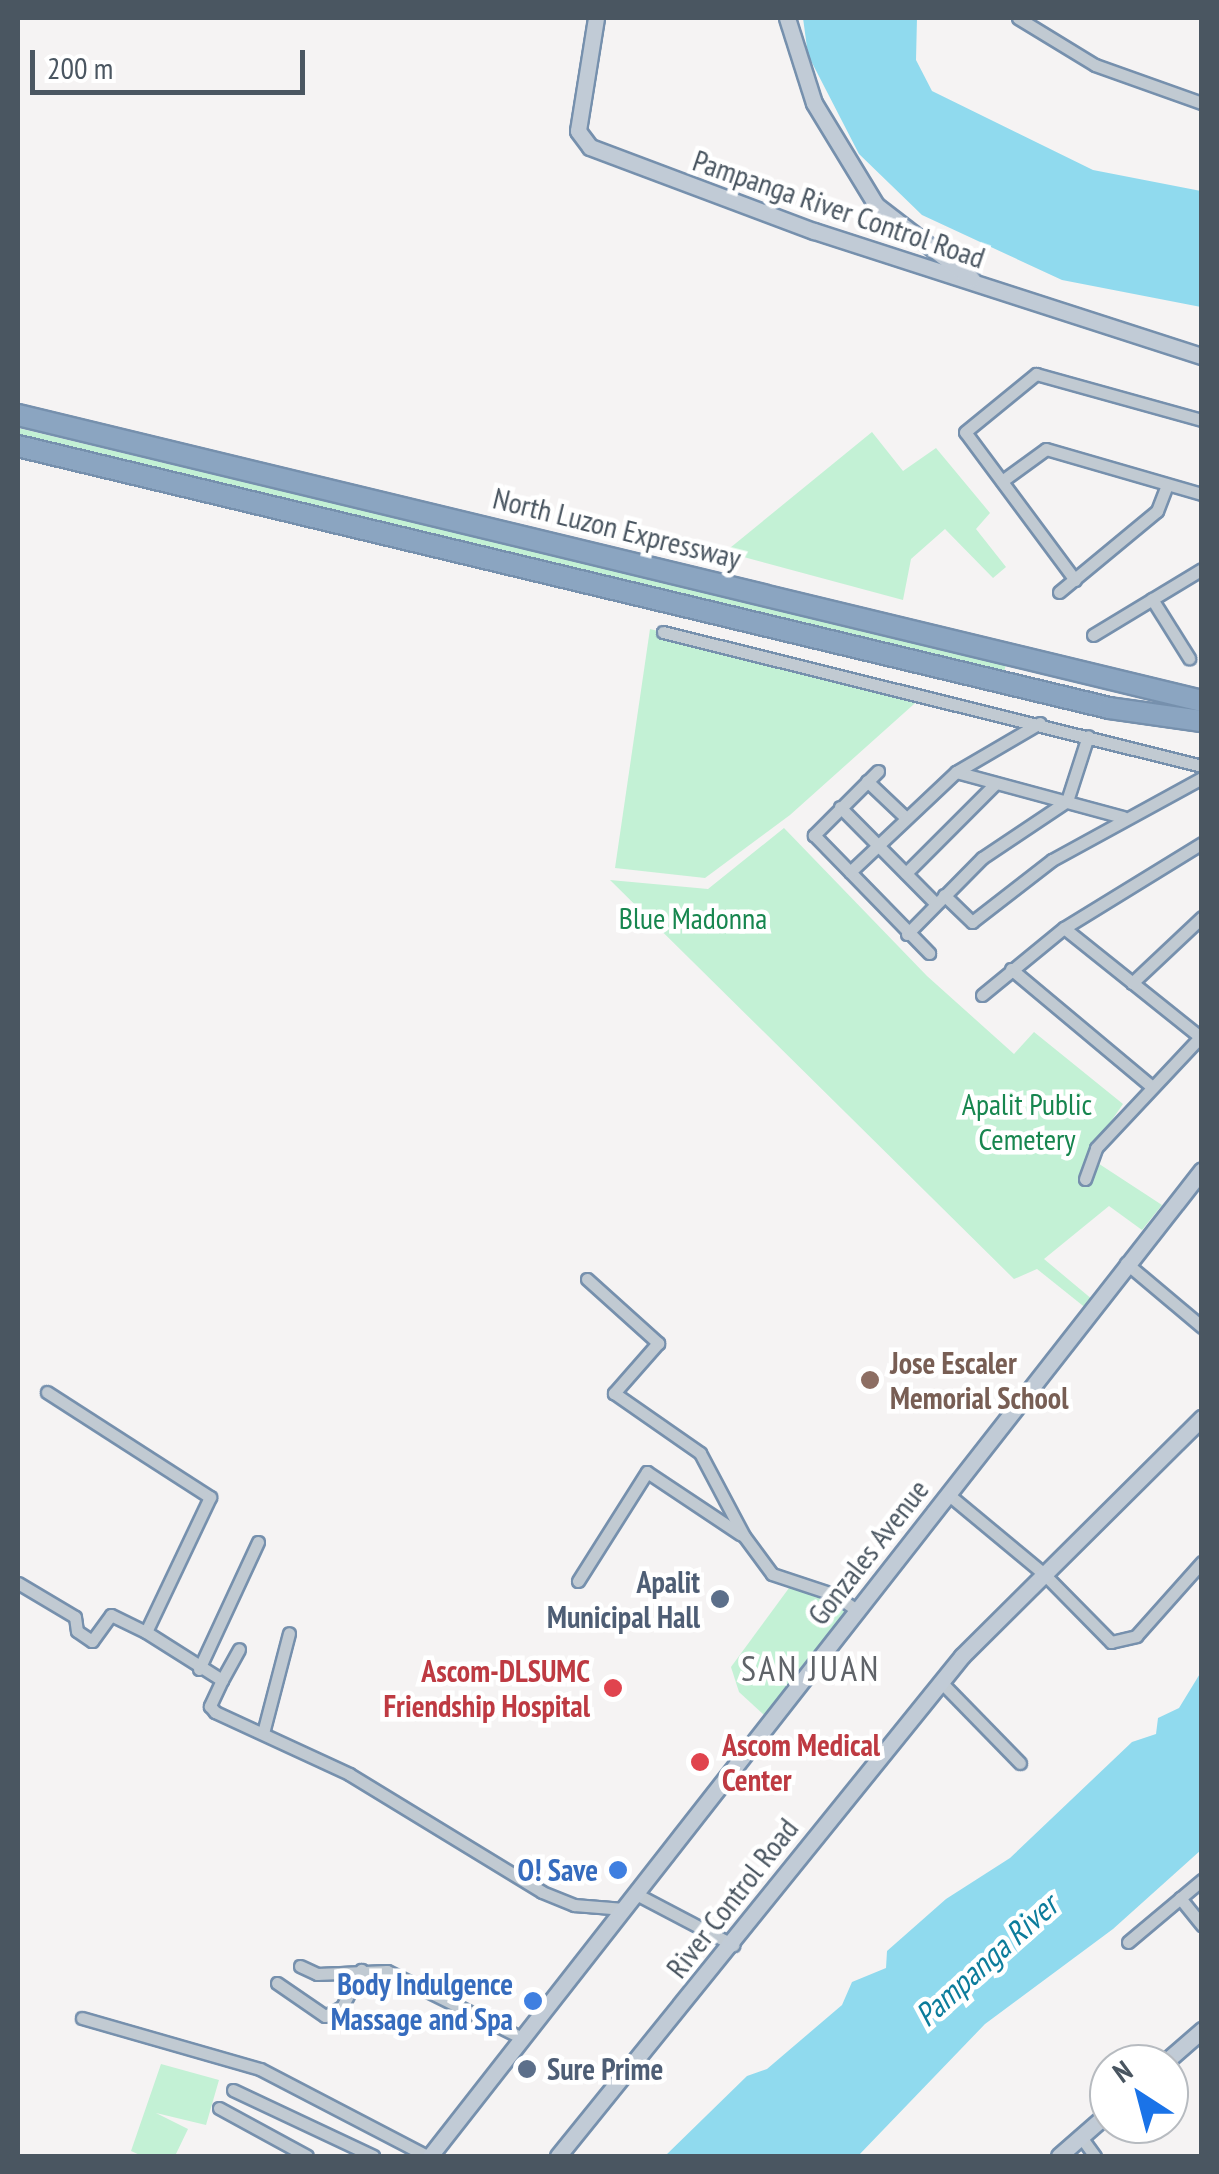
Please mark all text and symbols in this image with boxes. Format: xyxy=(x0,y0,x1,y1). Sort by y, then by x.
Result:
scale bar xyxy=(35,30,310,92)
text: 200 m xyxy=(47,48,113,87)
street label: Pampanga River Control Road xyxy=(688,142,990,276)
street label: North Luzon Expressway xyxy=(489,480,745,576)
park label: Blue Madonna xyxy=(619,900,767,936)
park label: Apalit Public Cemetery xyxy=(962,1086,1092,1156)
place label: Jose Escaler Memorial School xyxy=(890,1345,1068,1416)
marker: Jose Escaler Memorial School xyxy=(859,1369,881,1391)
street label: Gonzales Avenue xyxy=(800,1472,936,1632)
place label: Apalit Municipal Hall xyxy=(547,1564,700,1634)
marker: Apalit Municipal Hall xyxy=(709,1588,731,1610)
district label: SAN JUAN xyxy=(741,1647,881,1689)
place label: Ascom-DLSUMC Friendship Hospital xyxy=(384,1653,590,1724)
marker: Ascom-DLSUMC Friendship Hospital xyxy=(600,1675,626,1701)
place label: Ascom Medical Center xyxy=(722,1727,880,1798)
marker: Ascom Medical Center xyxy=(687,1749,713,1775)
street label: River Control Road xyxy=(659,1811,805,1985)
place label: O! Save xyxy=(518,1852,598,1888)
marker: O! Save xyxy=(607,1859,629,1881)
water label: Pampanga River xyxy=(907,1886,1065,2034)
place label: Body Indulgence Massage and Spa xyxy=(331,1966,513,2036)
marker: Body Indulgence Massage and Spa xyxy=(522,1990,544,2012)
north arrow xyxy=(1089,2044,1189,2144)
place label: Sure Prime xyxy=(547,2051,663,2087)
text: N xyxy=(1105,2052,1139,2090)
marker: Sure Prime xyxy=(516,2058,538,2080)

